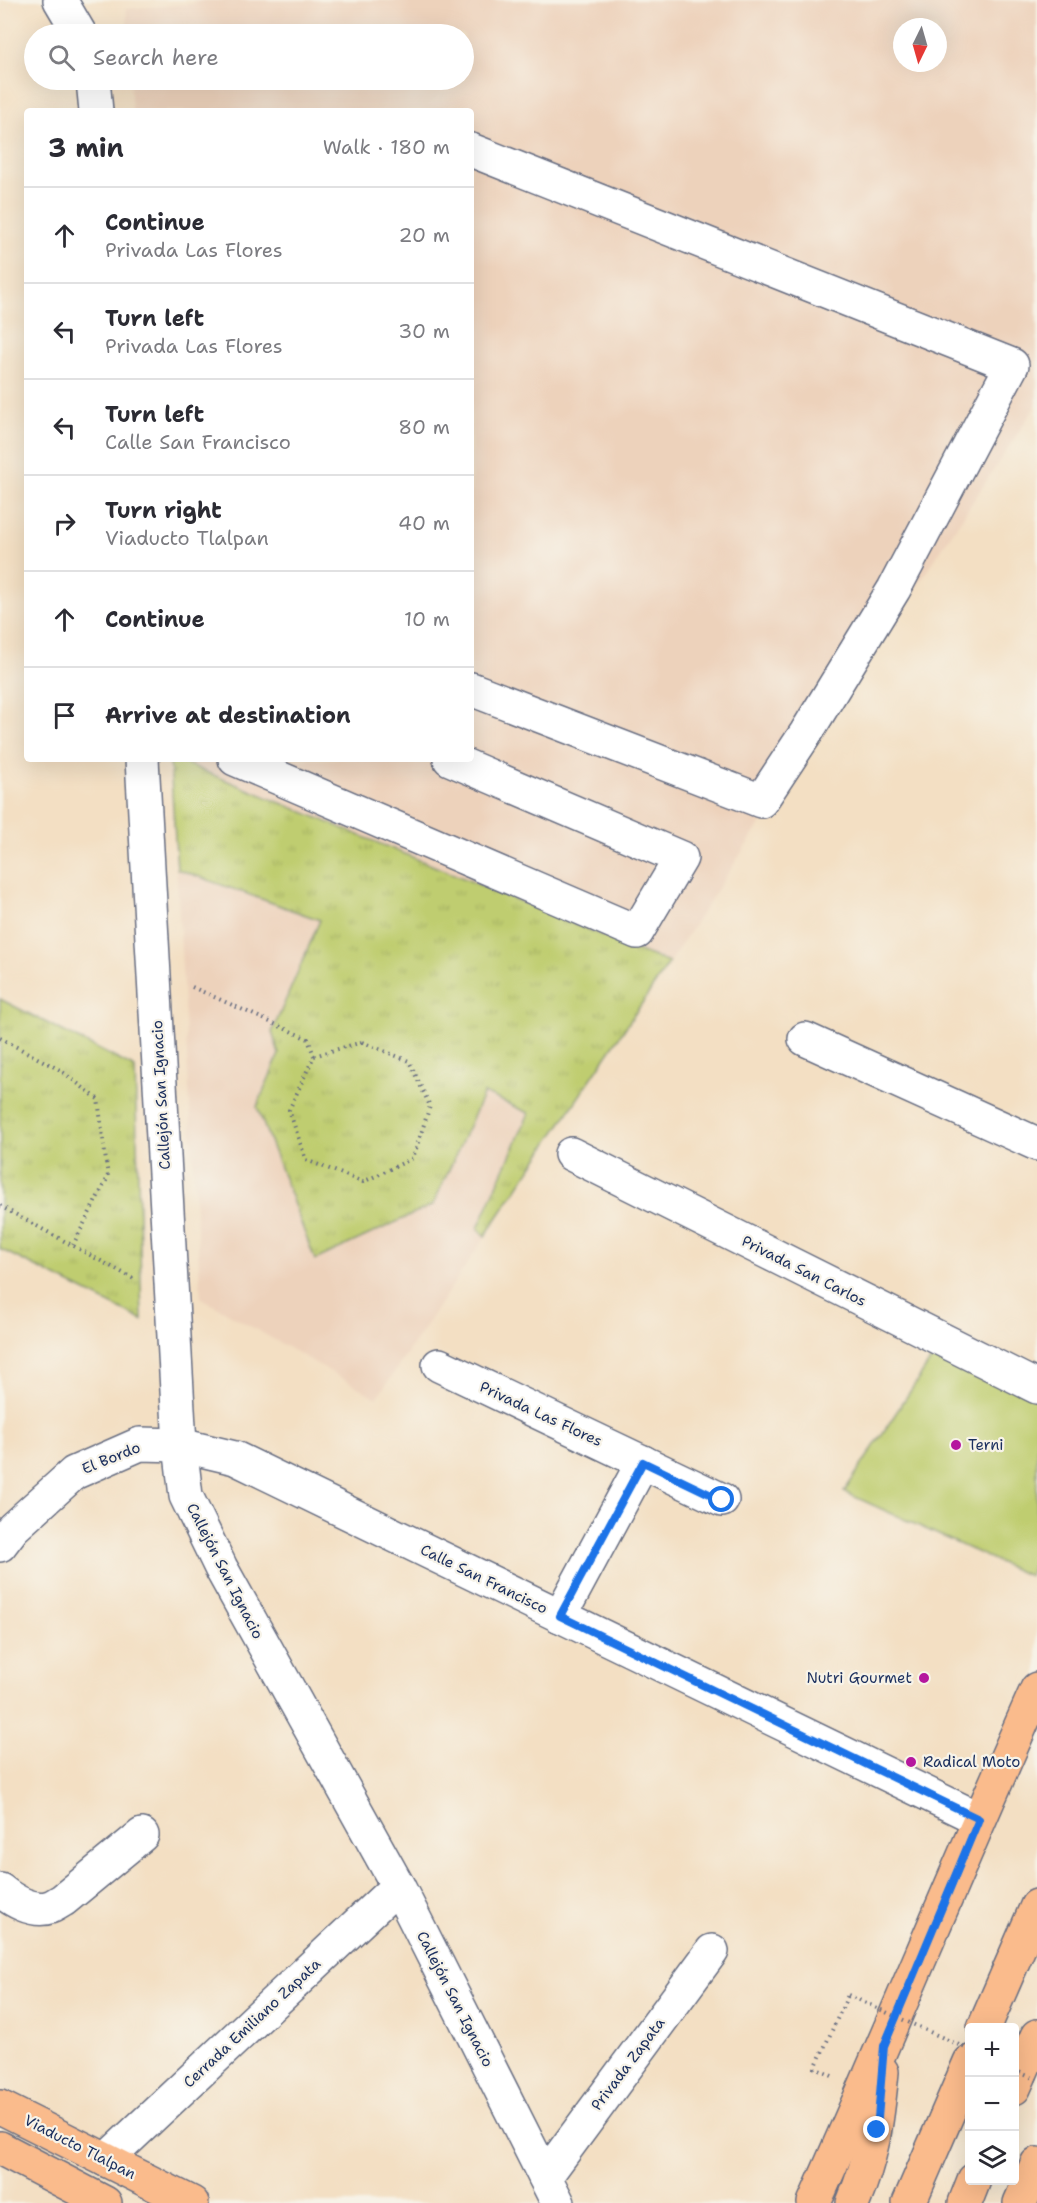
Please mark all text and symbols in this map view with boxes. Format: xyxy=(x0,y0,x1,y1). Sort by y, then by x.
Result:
north arrow xyxy=(893,18,947,72)
search box xyxy=(24,24,474,90)
icon: search xyxy=(45,41,78,74)
text: Search here xyxy=(93,43,219,72)
text: 3 min xyxy=(48,130,124,165)
text: Walk · 180 m xyxy=(323,134,450,160)
text: Continue xyxy=(105,208,205,237)
icon: ahead xyxy=(48,219,81,252)
text: 20 m xyxy=(399,222,450,248)
text: Privada Las Flores xyxy=(105,237,283,263)
text: Turn left xyxy=(105,304,204,333)
icon: left xyxy=(48,315,81,348)
text: 30 m xyxy=(398,318,450,344)
text: Privada Las Flores xyxy=(105,333,283,359)
text: Turn left xyxy=(105,400,204,429)
icon: left xyxy=(48,411,81,444)
text: 80 m xyxy=(398,414,450,440)
text: Calle San Francisco xyxy=(105,429,291,455)
text: Turn right xyxy=(105,496,222,525)
icon: right xyxy=(48,507,81,540)
text: 40 m xyxy=(398,510,450,536)
text: Viaducto Tlalpan xyxy=(105,525,269,551)
icon: ahead xyxy=(48,603,81,636)
text: Continue xyxy=(105,605,205,634)
text: 10 m xyxy=(404,606,450,632)
icon: arrive xyxy=(48,699,81,732)
text: Arrive at destination xyxy=(105,701,351,730)
street label: Callejón San Ignacio xyxy=(147,1020,175,1170)
street label: Privada San Carlos xyxy=(738,1231,870,1311)
street label: Privada Las Flores xyxy=(476,1377,606,1451)
place label: Terni xyxy=(968,1435,1003,1455)
street label: El Bordo xyxy=(79,1437,143,1479)
marker: Terni xyxy=(949,1438,963,1452)
route start xyxy=(708,1486,734,1512)
street label: Callejón San Ignacio xyxy=(182,1500,268,1642)
street label: Calle San Francisco xyxy=(417,1539,551,1619)
place label: Nutri Gourmet xyxy=(806,1668,912,1688)
marker: Nutri Gourmet xyxy=(917,1671,931,1685)
place label: Radical Moto xyxy=(923,1752,1020,1772)
marker: Radical Moto xyxy=(904,1755,918,1769)
street label: Callejón San Ignacio xyxy=(412,1928,498,2070)
street label: Cerrada Emiliano Zapata xyxy=(179,1953,326,2092)
street label: Privada Zapata xyxy=(587,2013,670,2114)
map controls xyxy=(965,2023,1019,2185)
button: + xyxy=(965,2023,1019,2077)
button: − xyxy=(965,2077,1019,2131)
street label: Viaducto Tlalpan xyxy=(21,2110,139,2184)
route end xyxy=(863,2116,889,2142)
button: layers xyxy=(965,2131,1019,2185)

